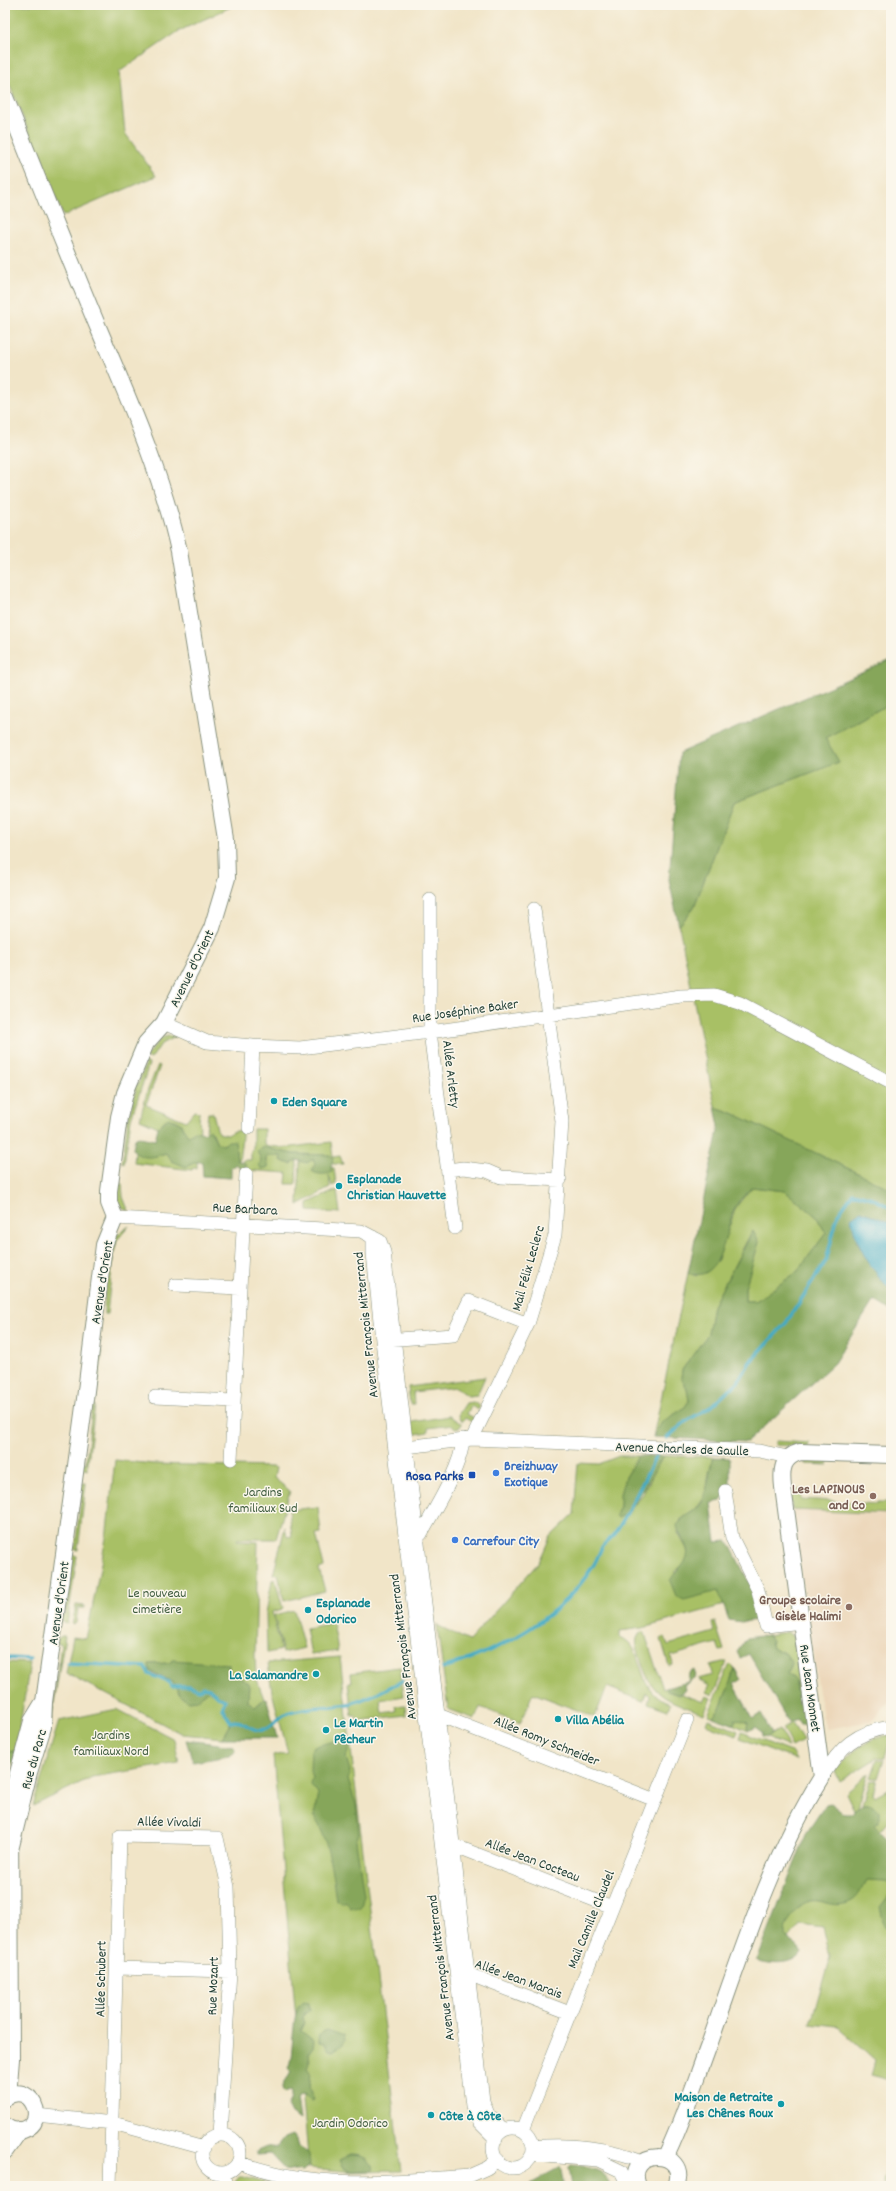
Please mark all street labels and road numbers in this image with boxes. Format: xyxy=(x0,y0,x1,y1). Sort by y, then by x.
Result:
street label: Avenue d'Orient xyxy=(165,927,220,1011)
street label: Rue Joséphine Baker xyxy=(411,995,520,1029)
street label: Allée Arletty xyxy=(436,1039,464,1110)
street label: Rue Barbara xyxy=(212,1198,278,1222)
street label: Mail Félix Leclerc xyxy=(507,1223,551,1314)
street label: Avenue d'Orient xyxy=(86,1239,119,1326)
street label: Avenue François Mitterrand xyxy=(349,1251,385,1399)
street label: Avenue Charles de Gaulle xyxy=(615,1438,749,1462)
street label: Avenue d'Orient xyxy=(44,1560,76,1646)
street label: Avenue François Mitterrand xyxy=(385,1573,423,1721)
street label: Rue Jean Monnet xyxy=(793,1643,825,1733)
street label: Allée Romy Schneider xyxy=(490,1711,603,1773)
street label: Rue du Parc xyxy=(17,1727,53,1792)
street label: Allée Vivaldi xyxy=(137,1812,202,1834)
street label: Allée Jean Cocteau xyxy=(482,1834,583,1888)
street label: Mail Camille Claudel xyxy=(563,1867,621,1972)
street label: Avenue François Mitterrand xyxy=(423,1894,461,2042)
street label: Allée Schubert xyxy=(91,1941,113,2017)
street label: Allée Jean Marais xyxy=(472,1955,565,2005)
street label: Rue Mozart xyxy=(203,1956,225,2016)

